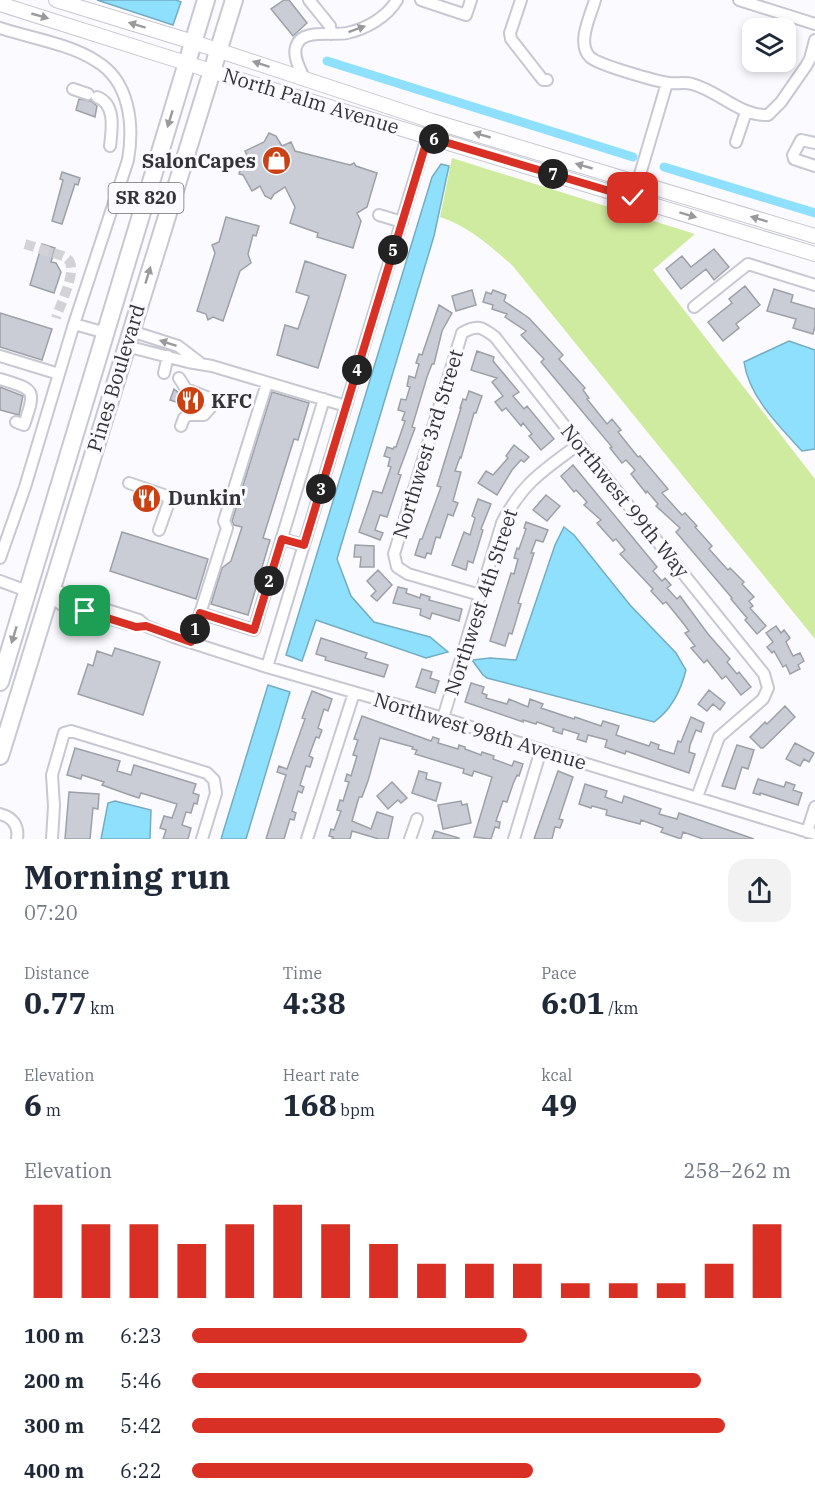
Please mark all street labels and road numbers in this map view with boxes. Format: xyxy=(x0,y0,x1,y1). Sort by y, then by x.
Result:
street label: North Palm Avenue xyxy=(220,61,403,140)
road number: SR 820 xyxy=(108,183,184,213)
street label: Pines Boulevard xyxy=(80,301,151,455)
street label: Northwest 3rd Street xyxy=(386,346,469,542)
street label: Northwest 99th Way xyxy=(555,418,696,583)
street label: Northwest 4th Street xyxy=(438,505,523,699)
street label: Northwest 98th Avenue xyxy=(370,685,590,776)

